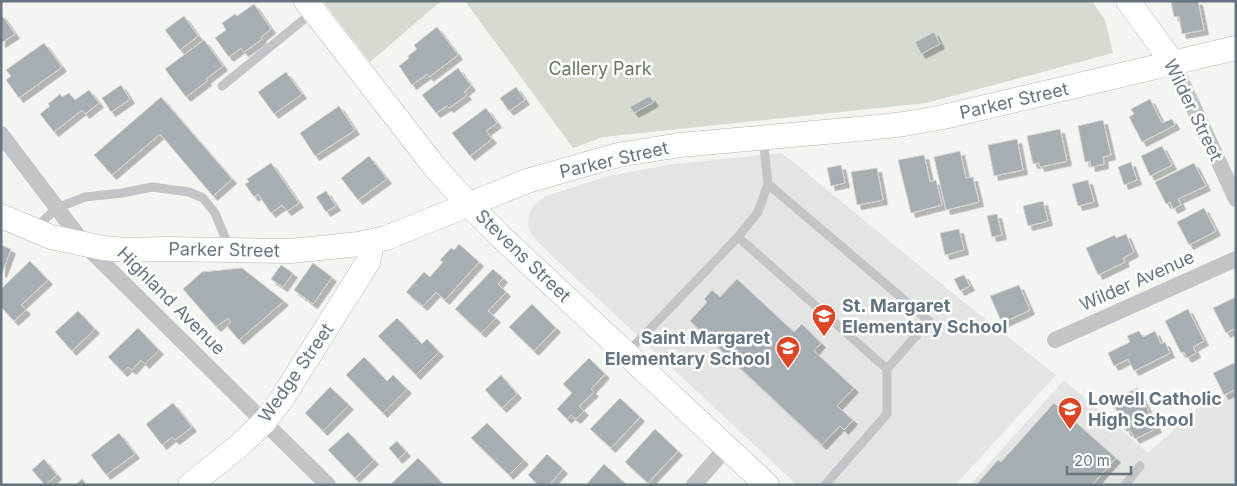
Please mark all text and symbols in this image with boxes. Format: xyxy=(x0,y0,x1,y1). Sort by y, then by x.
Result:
street label: Wilder Street xyxy=(1160,55,1227,164)
park label: Callery Park xyxy=(548,58,652,79)
street label: Parker Street xyxy=(957,78,1071,123)
street label: Parker Street xyxy=(557,137,671,182)
street label: Stevens Street xyxy=(472,205,575,306)
street label: Parker Street xyxy=(168,238,280,261)
street label: Highland Avenue xyxy=(113,242,230,359)
street label: Wilder Avenue xyxy=(1076,246,1197,315)
place label: St. Margaret Elementary School xyxy=(842,295,1007,337)
school or university icon: St. Margaret Elementary School xyxy=(811,303,837,337)
street label: Wedge Street xyxy=(254,319,337,426)
place label: Saint Margaret Elementary School xyxy=(605,327,770,369)
school or university icon: Saint Margaret Elementary School xyxy=(775,335,801,369)
place label: Lowell Catholic High School xyxy=(1088,388,1222,430)
school or university icon: Lowell Catholic High School xyxy=(1057,396,1083,430)
scale bar xyxy=(1067,444,1131,476)
text: 20 m xyxy=(1074,451,1110,470)

